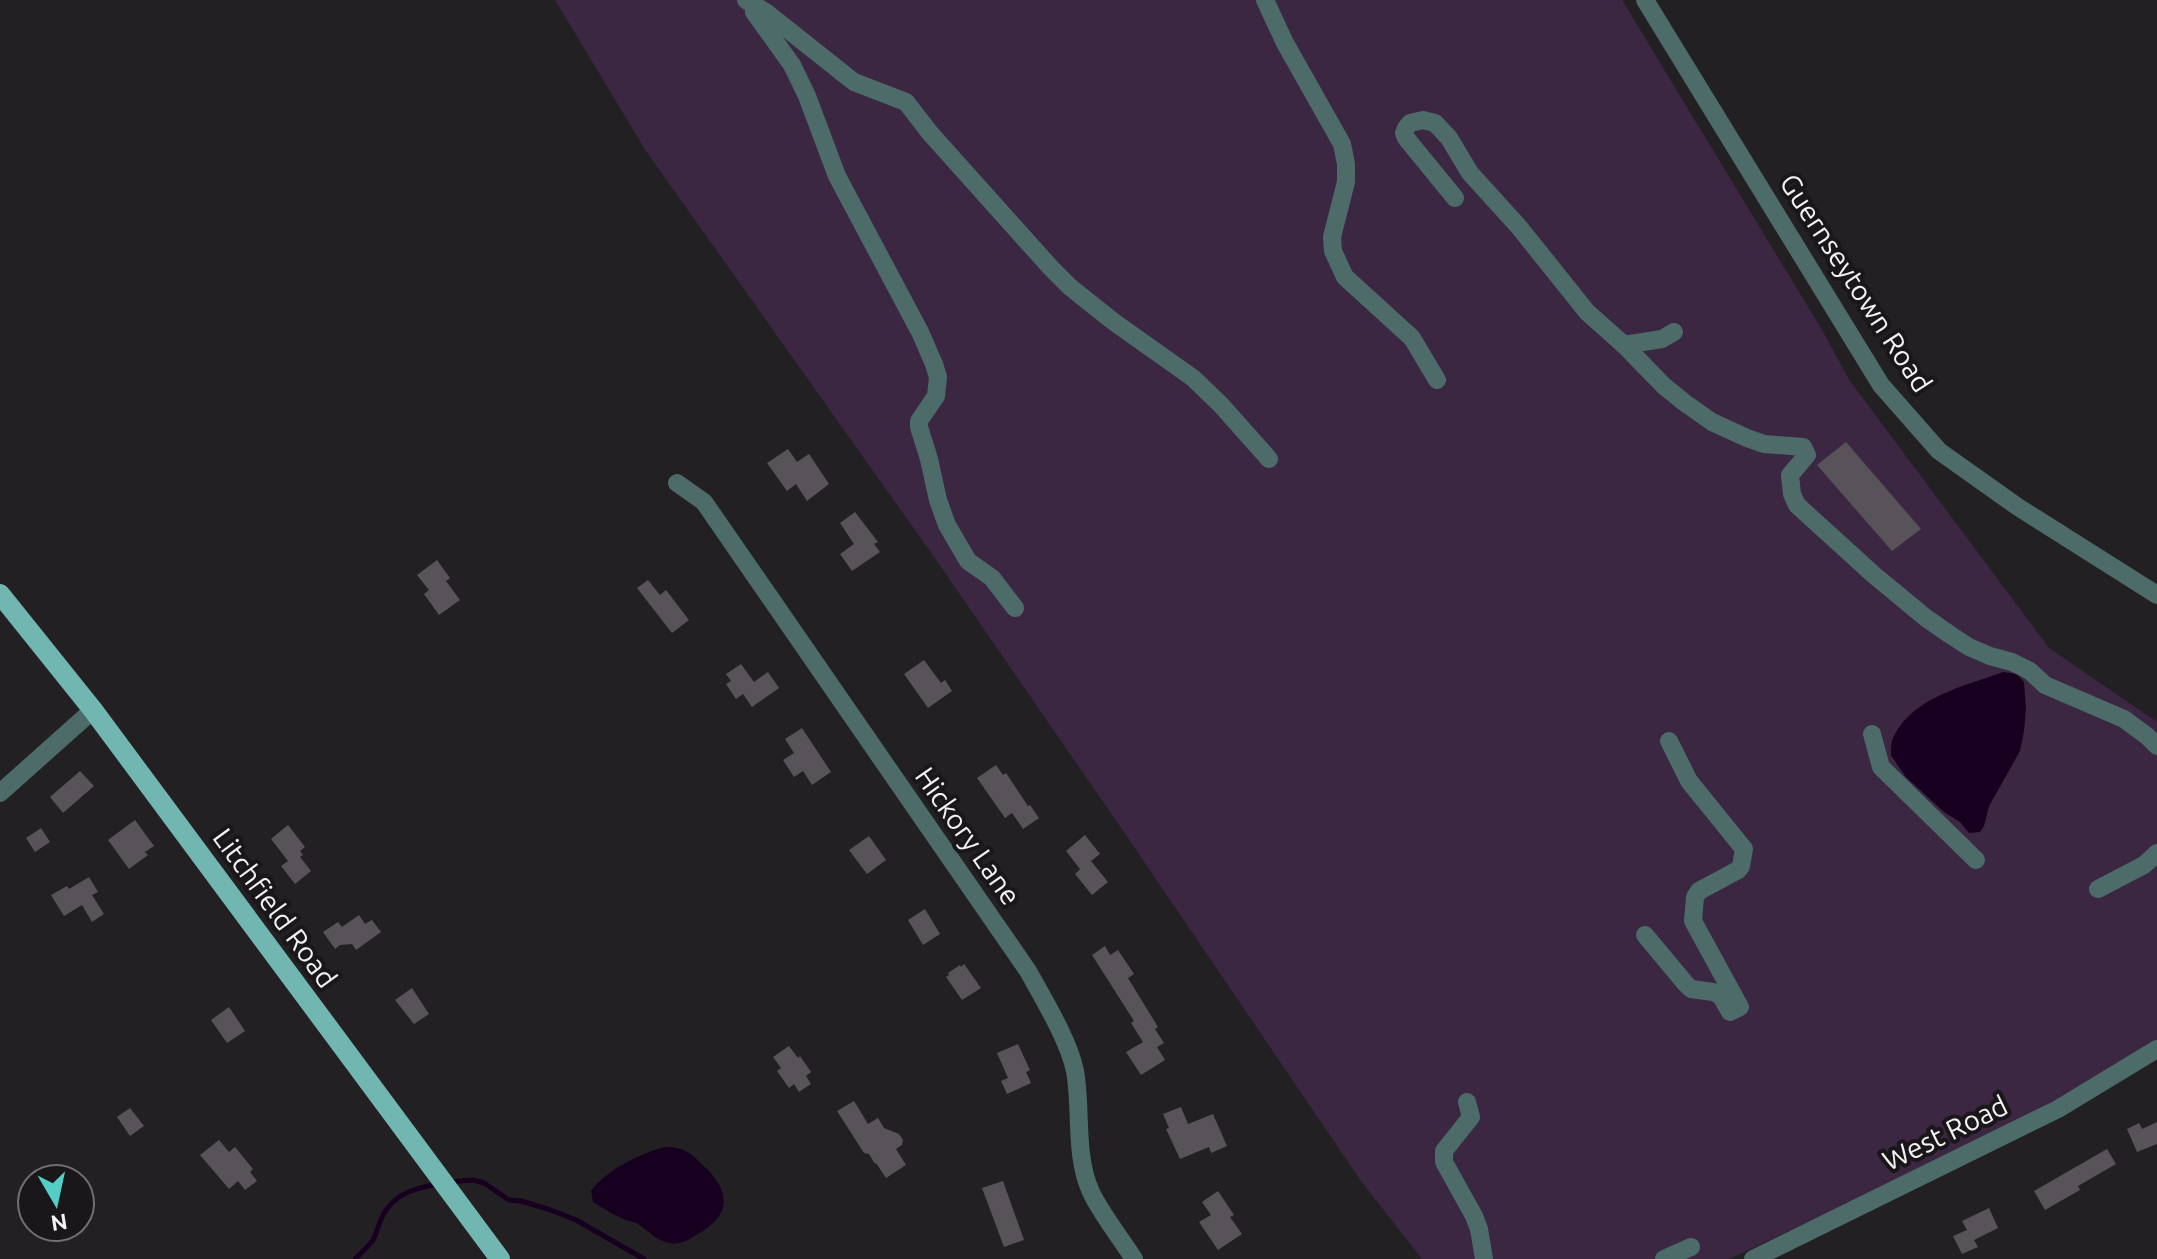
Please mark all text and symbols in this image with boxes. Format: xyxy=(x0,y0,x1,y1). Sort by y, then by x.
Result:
street label: Guernseytown Road xyxy=(1774,168,1939,398)
street label: Hickory Lane xyxy=(910,761,1027,910)
street label: Litchfield Road xyxy=(207,822,343,993)
street label: West Road xyxy=(1877,1089,2012,1176)
north arrow xyxy=(16,1163,96,1243)
text: N xyxy=(49,1210,69,1237)

